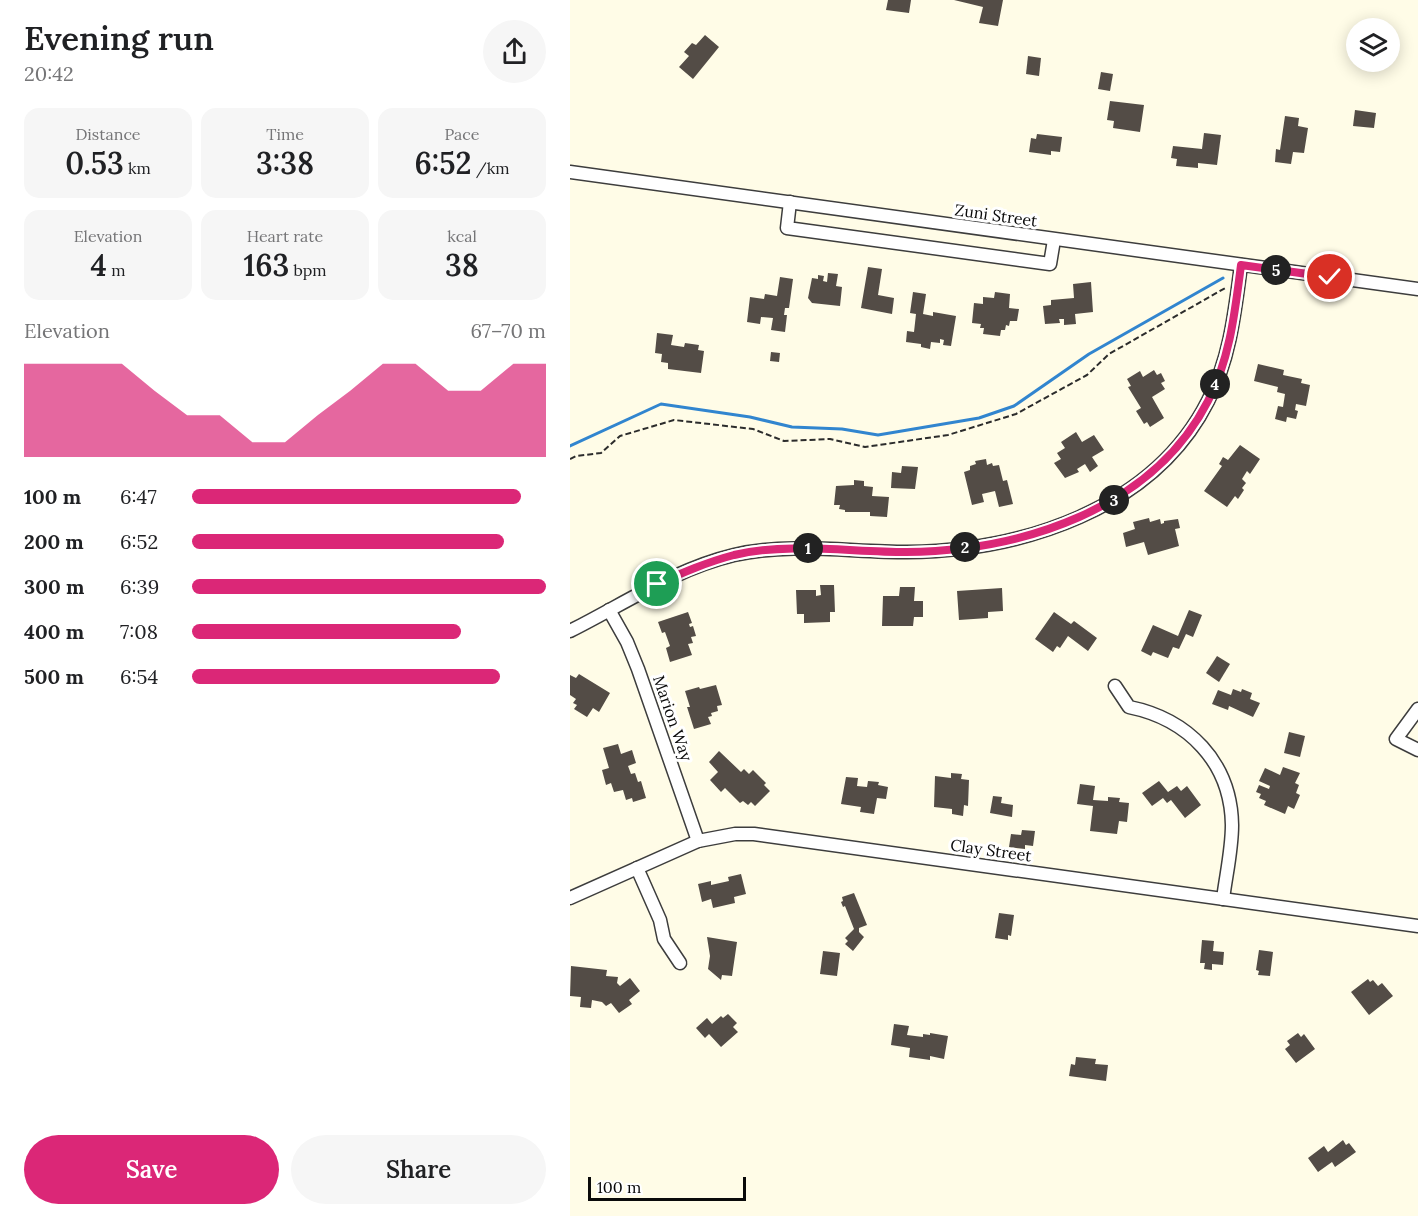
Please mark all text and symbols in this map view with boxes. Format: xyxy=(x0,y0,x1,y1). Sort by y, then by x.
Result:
text: Evening run xyxy=(24,17,214,59)
map controls xyxy=(1346,18,1400,72)
button: layers xyxy=(1346,18,1400,72)
button: share xyxy=(483,20,546,83)
text: 20:42 xyxy=(24,61,74,86)
text: Distance xyxy=(75,124,141,144)
text: Time xyxy=(266,124,304,144)
text: Pace xyxy=(445,124,479,144)
text: 0.53 xyxy=(65,144,124,182)
text: 3:38 xyxy=(256,144,314,182)
text: 6:52 xyxy=(414,144,471,182)
text: km xyxy=(124,158,151,178)
text: /km xyxy=(471,158,510,178)
street label: Zuni Street xyxy=(953,199,1039,231)
text: Elevation xyxy=(74,226,142,246)
text: Heart rate xyxy=(247,226,323,246)
text: kcal xyxy=(447,226,477,246)
text: 4 xyxy=(91,246,107,284)
text: 163 xyxy=(243,246,289,284)
text: 38 xyxy=(445,246,479,284)
pin xyxy=(1304,251,1355,302)
pin: 5 xyxy=(1261,255,1291,285)
text: m xyxy=(107,260,125,280)
text: bpm xyxy=(289,260,327,280)
text: 5 xyxy=(1272,260,1280,280)
icon: check xyxy=(1313,260,1346,293)
text: Elevation xyxy=(24,318,110,343)
text: 67–70 m xyxy=(470,318,546,343)
pin: 4 xyxy=(1200,369,1230,399)
text: 4 xyxy=(1211,374,1219,394)
text: 100 m xyxy=(24,484,81,509)
text: 6:47 xyxy=(120,484,157,509)
pin: 3 xyxy=(1099,485,1129,515)
text: 3 xyxy=(1110,490,1118,510)
text: 200 m xyxy=(24,529,84,554)
text: 6:52 xyxy=(120,529,158,554)
pin: 2 xyxy=(950,532,980,562)
pin: 1 xyxy=(793,533,823,563)
text: 2 xyxy=(961,537,969,557)
text: 1 xyxy=(805,538,811,558)
pin xyxy=(631,558,682,609)
icon: arrive xyxy=(640,567,673,600)
text: 300 m xyxy=(24,574,84,599)
text: 6:39 xyxy=(120,574,159,599)
text: 400 m xyxy=(24,619,84,644)
text: 7:08 xyxy=(120,619,158,644)
text: 500 m xyxy=(24,664,84,689)
text: 6:54 xyxy=(120,664,158,689)
street label: Marion Way xyxy=(649,672,697,764)
street label: Clay Street xyxy=(949,834,1034,866)
button: Save xyxy=(24,1135,279,1204)
button: Share xyxy=(291,1135,546,1204)
scale bar xyxy=(588,1174,746,1202)
text: 100 m xyxy=(597,1177,641,1197)

